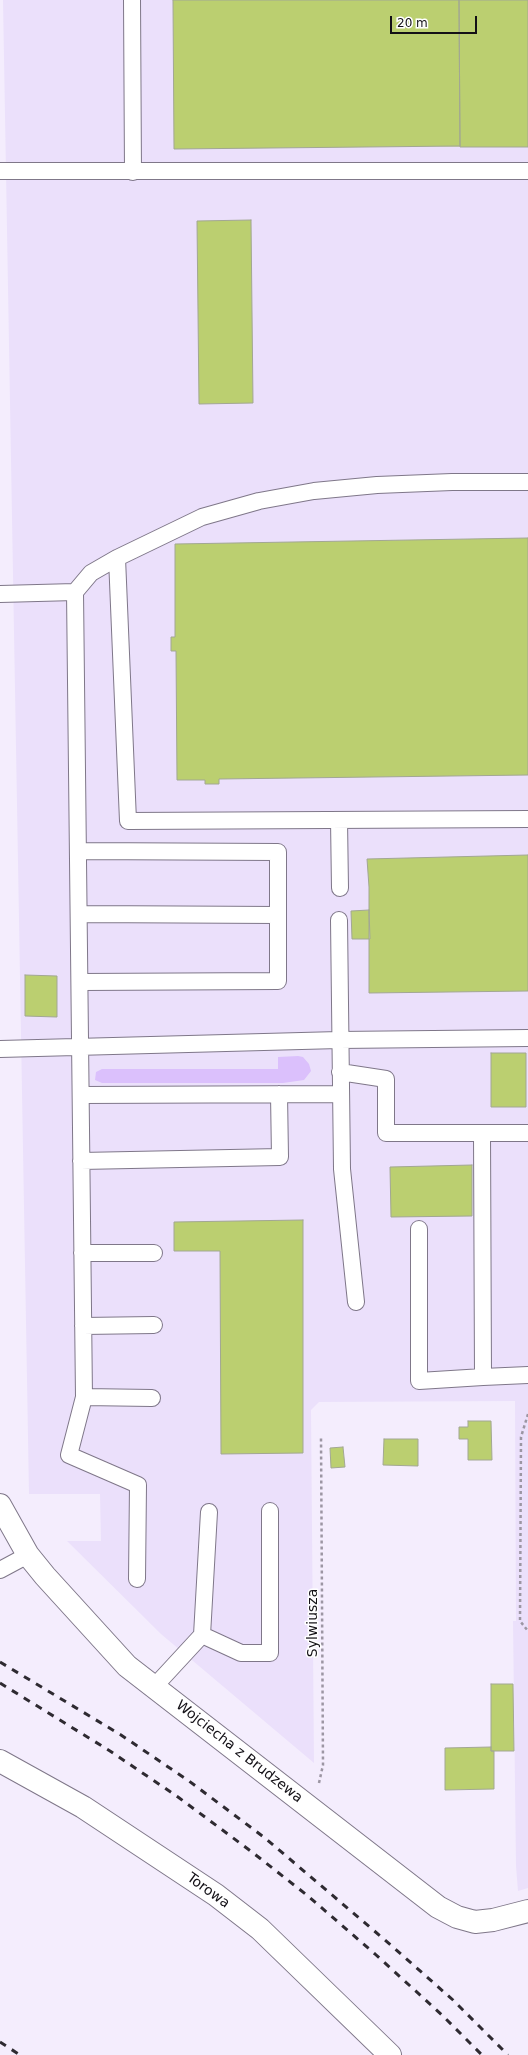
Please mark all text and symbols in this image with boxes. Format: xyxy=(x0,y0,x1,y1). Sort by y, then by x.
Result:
scale bar xyxy=(392,8,479,34)
text: 20 m xyxy=(397,16,428,30)
street label: Sylwiusza xyxy=(305,1589,321,1657)
street label: Wojciecha z Brudzewa xyxy=(172,1697,306,1807)
street label: Torowa xyxy=(183,1870,233,1912)

